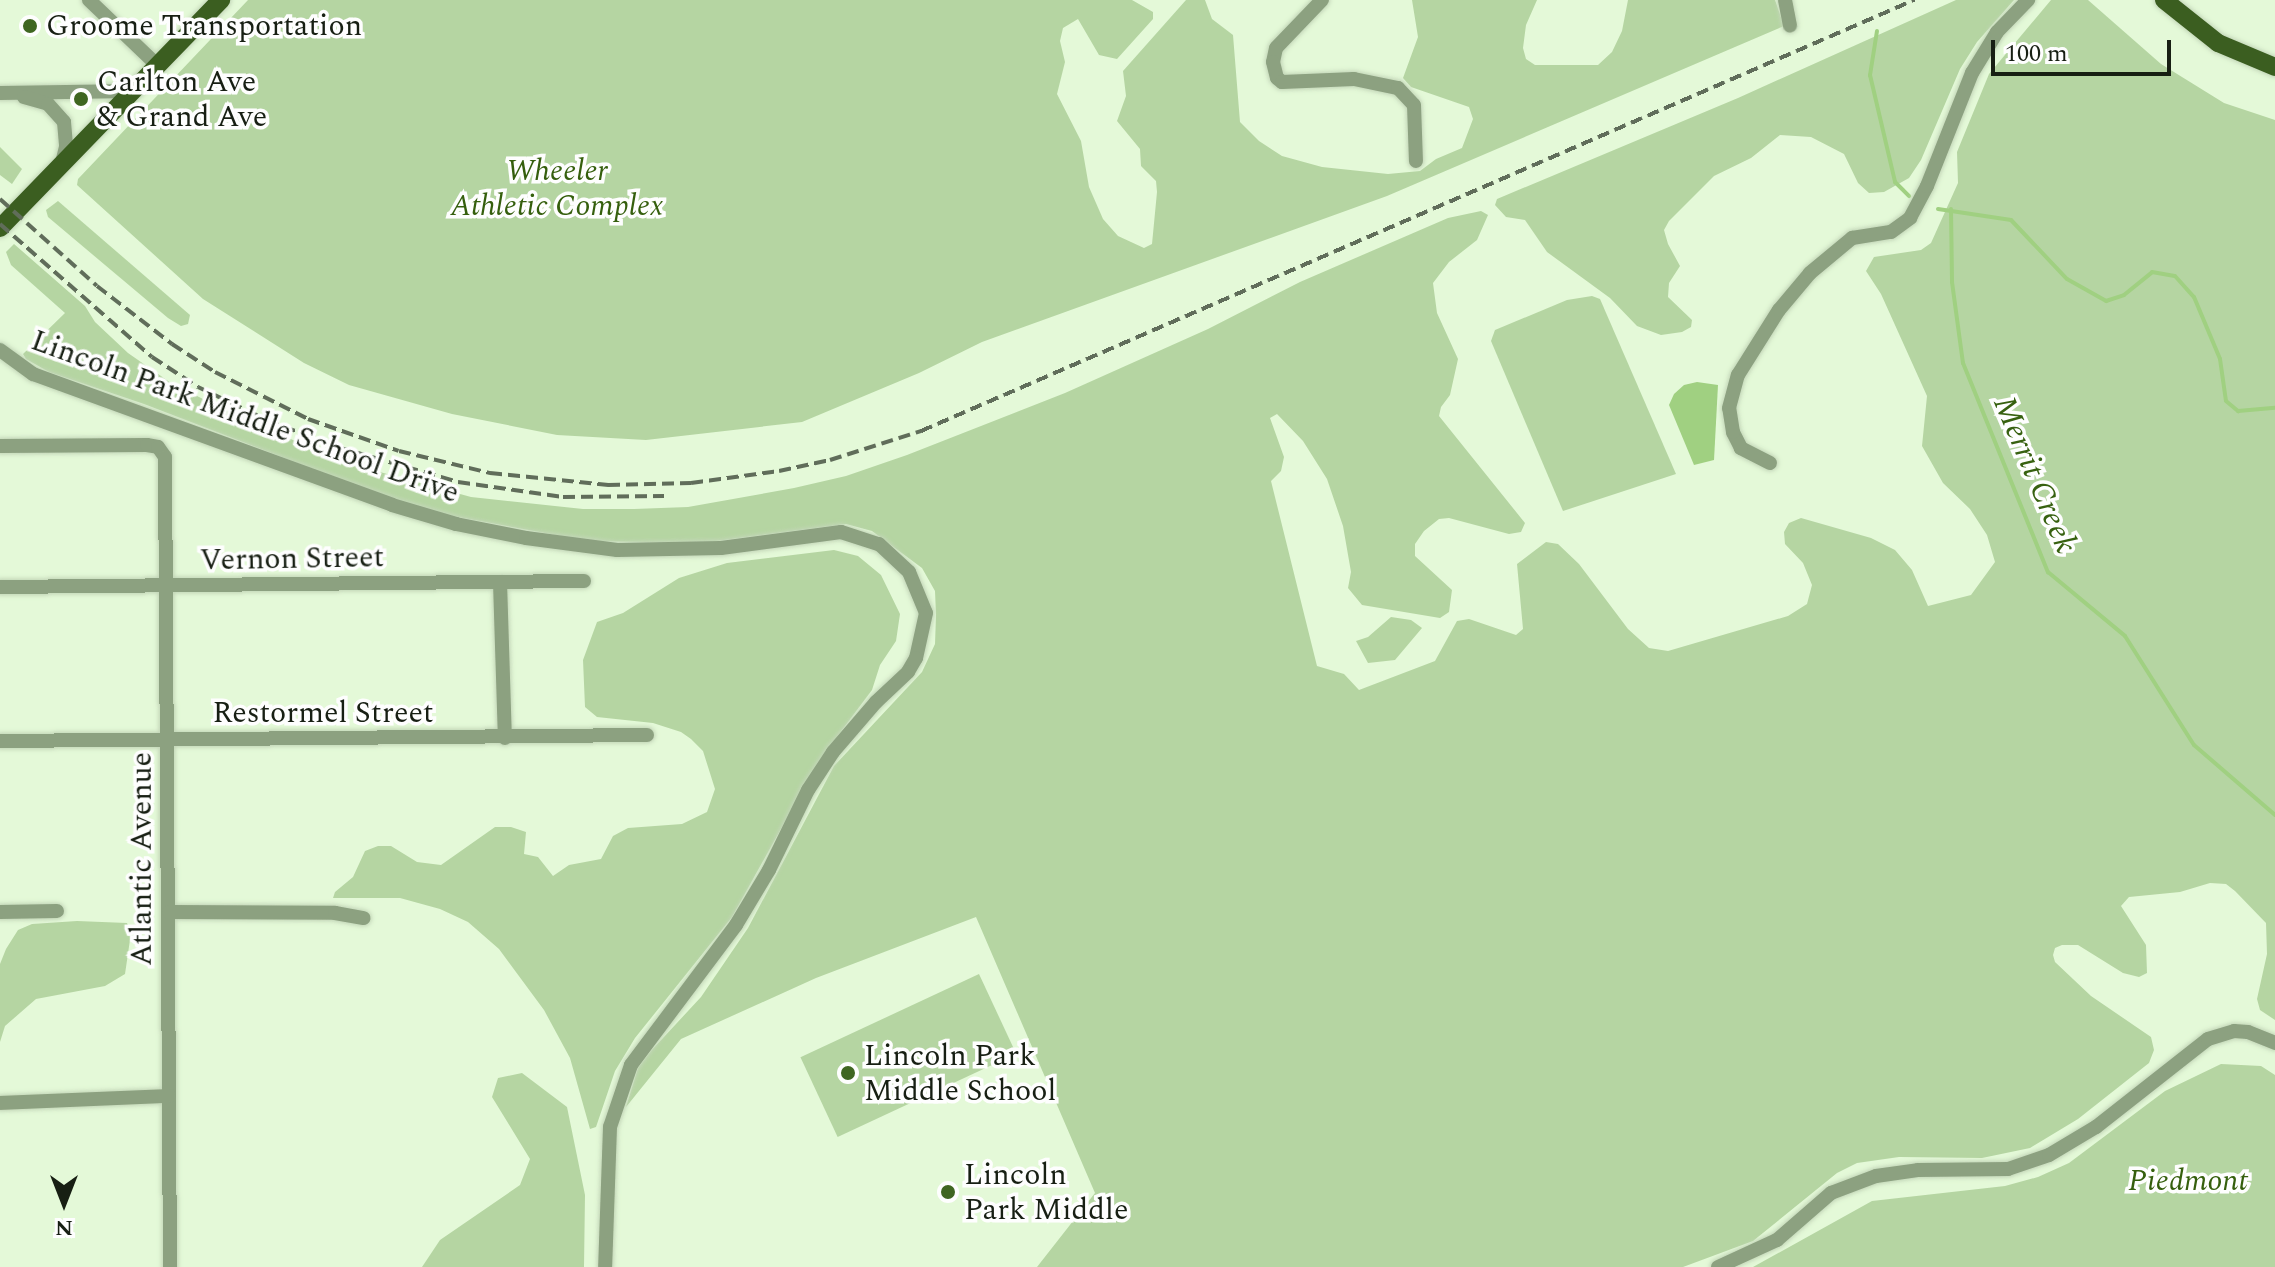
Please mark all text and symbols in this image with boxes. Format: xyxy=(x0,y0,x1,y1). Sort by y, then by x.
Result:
place label: Groome Transportation xyxy=(46,8,362,44)
marker: Groome Transportation xyxy=(21,17,39,35)
scale bar xyxy=(1995,24,2175,74)
text: 100 m xyxy=(2005,36,2068,72)
place label: Carlton Ave & Grand Ave xyxy=(97,64,267,134)
marker: Carlton Ave & Grand Ave xyxy=(72,90,90,108)
park label: Wheeler Athletic Complex xyxy=(451,153,663,224)
street label: Lincoln Park Middle School Drive xyxy=(26,323,464,511)
water label: Merrit Creek xyxy=(1984,391,2084,559)
street label: Vernon Street xyxy=(199,539,385,579)
street label: Restormel Street xyxy=(212,695,434,731)
street label: Atlantic Avenue xyxy=(124,752,160,966)
place label: Lincoln Park Middle School xyxy=(864,1038,1056,1108)
marker: Lincoln Park Middle School xyxy=(839,1064,857,1082)
place label: Lincoln Park Middle xyxy=(964,1157,1128,1228)
north arrow xyxy=(24,1163,104,1243)
park label: Piedmont xyxy=(2128,1163,2248,1199)
marker: Lincoln Park Middle xyxy=(939,1183,957,1201)
text: N xyxy=(55,1211,73,1244)

